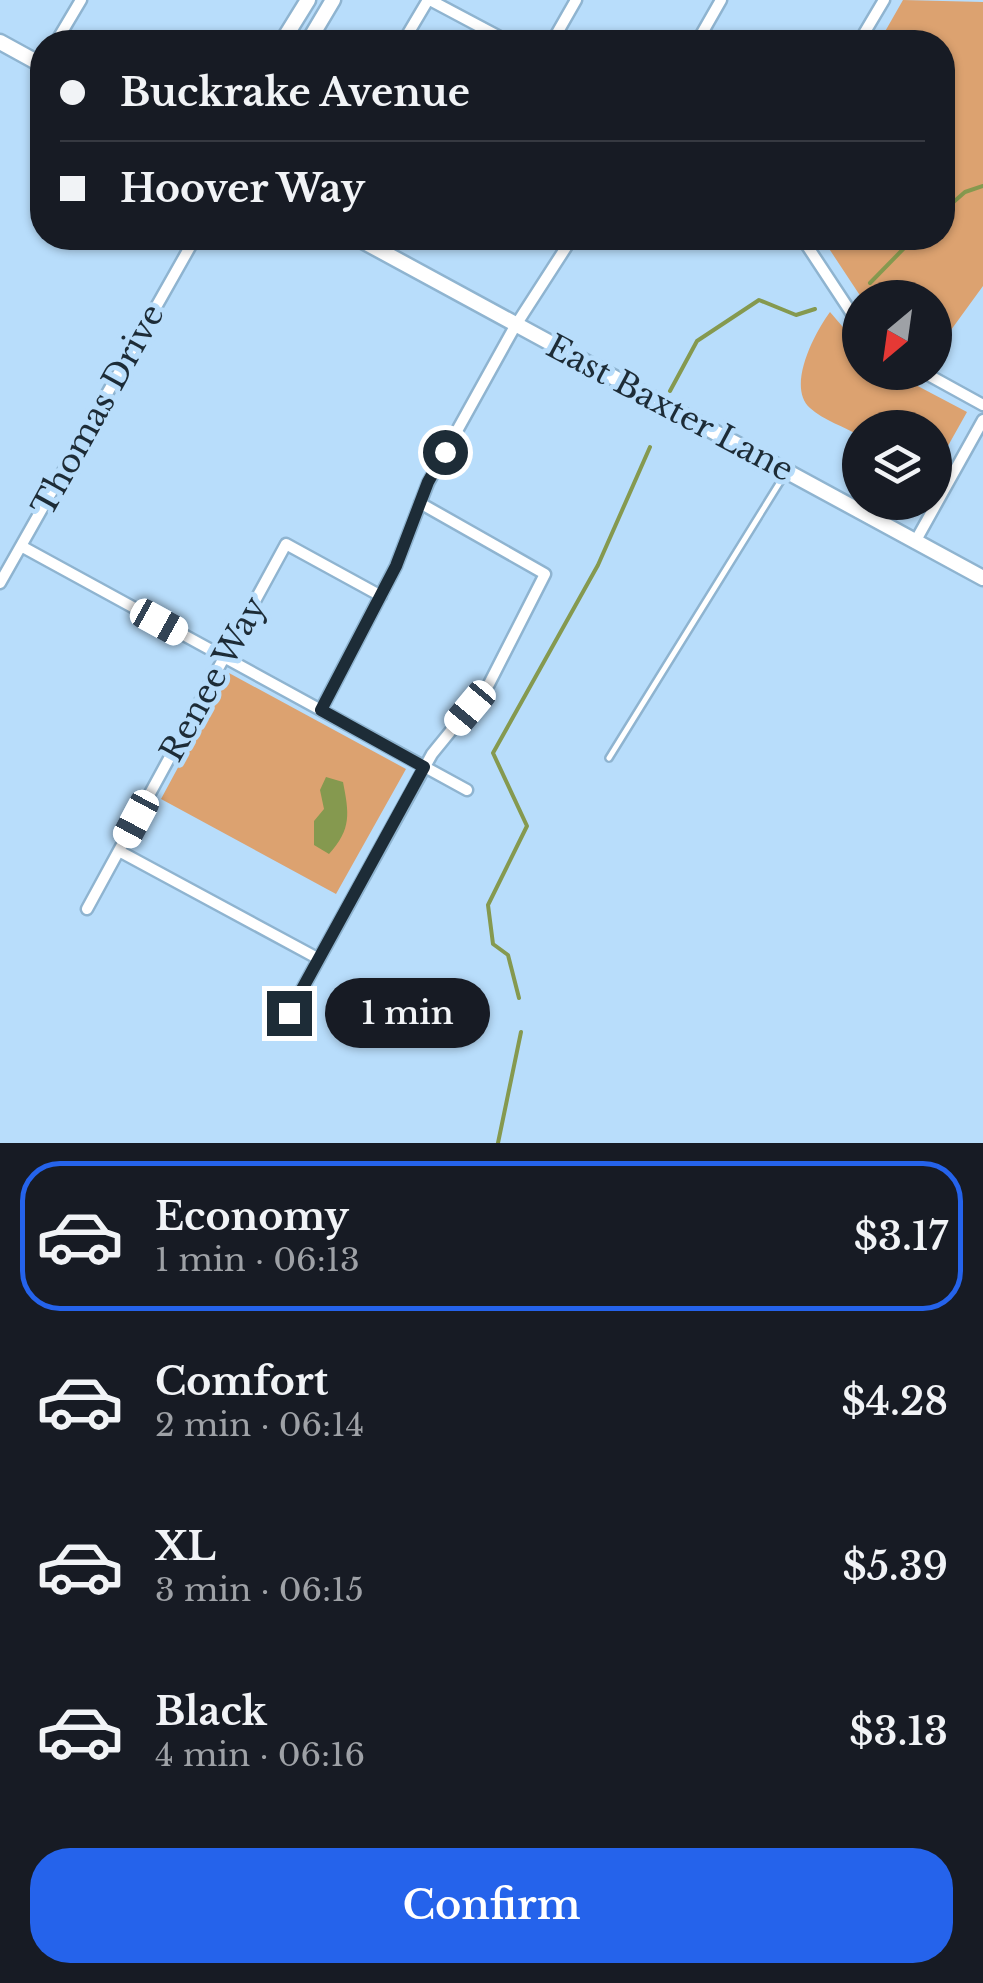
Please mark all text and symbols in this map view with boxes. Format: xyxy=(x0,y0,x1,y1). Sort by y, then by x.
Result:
text: Buckrake Avenue xyxy=(120,69,470,116)
text: Hoover Way xyxy=(120,165,365,212)
north arrow xyxy=(842,280,952,390)
map controls xyxy=(842,280,952,520)
street label: Thomas Drive xyxy=(23,297,173,523)
street label: East Baxter Lane xyxy=(540,326,800,490)
button: layers xyxy=(842,410,952,520)
route start xyxy=(423,430,468,475)
street label: Renee Way xyxy=(151,589,275,768)
car xyxy=(125,594,193,650)
car xyxy=(439,675,501,741)
car xyxy=(109,785,163,853)
callout: 1 min xyxy=(324,978,489,1048)
route end xyxy=(267,991,312,1036)
text: 1 min xyxy=(361,993,454,1033)
icon: car xyxy=(35,1191,125,1281)
text: Economy xyxy=(155,1193,349,1240)
text: $3.17 xyxy=(854,1213,948,1260)
text: 1 min · 06:13 xyxy=(155,1240,360,1280)
icon: car xyxy=(35,1356,125,1446)
text: Comfort xyxy=(155,1358,328,1405)
text: $4.28 xyxy=(841,1378,948,1425)
text: 2 min · 06:14 xyxy=(155,1405,364,1445)
icon: car xyxy=(35,1521,125,1611)
text: XL xyxy=(155,1523,216,1570)
text: $5.39 xyxy=(843,1543,948,1590)
text: 3 min · 06:15 xyxy=(155,1570,364,1610)
icon: car xyxy=(35,1686,125,1776)
text: Black xyxy=(155,1688,267,1735)
text: $3.13 xyxy=(849,1708,948,1755)
text: 4 min · 06:16 xyxy=(155,1735,365,1775)
button: Confirm xyxy=(30,1848,953,1963)

